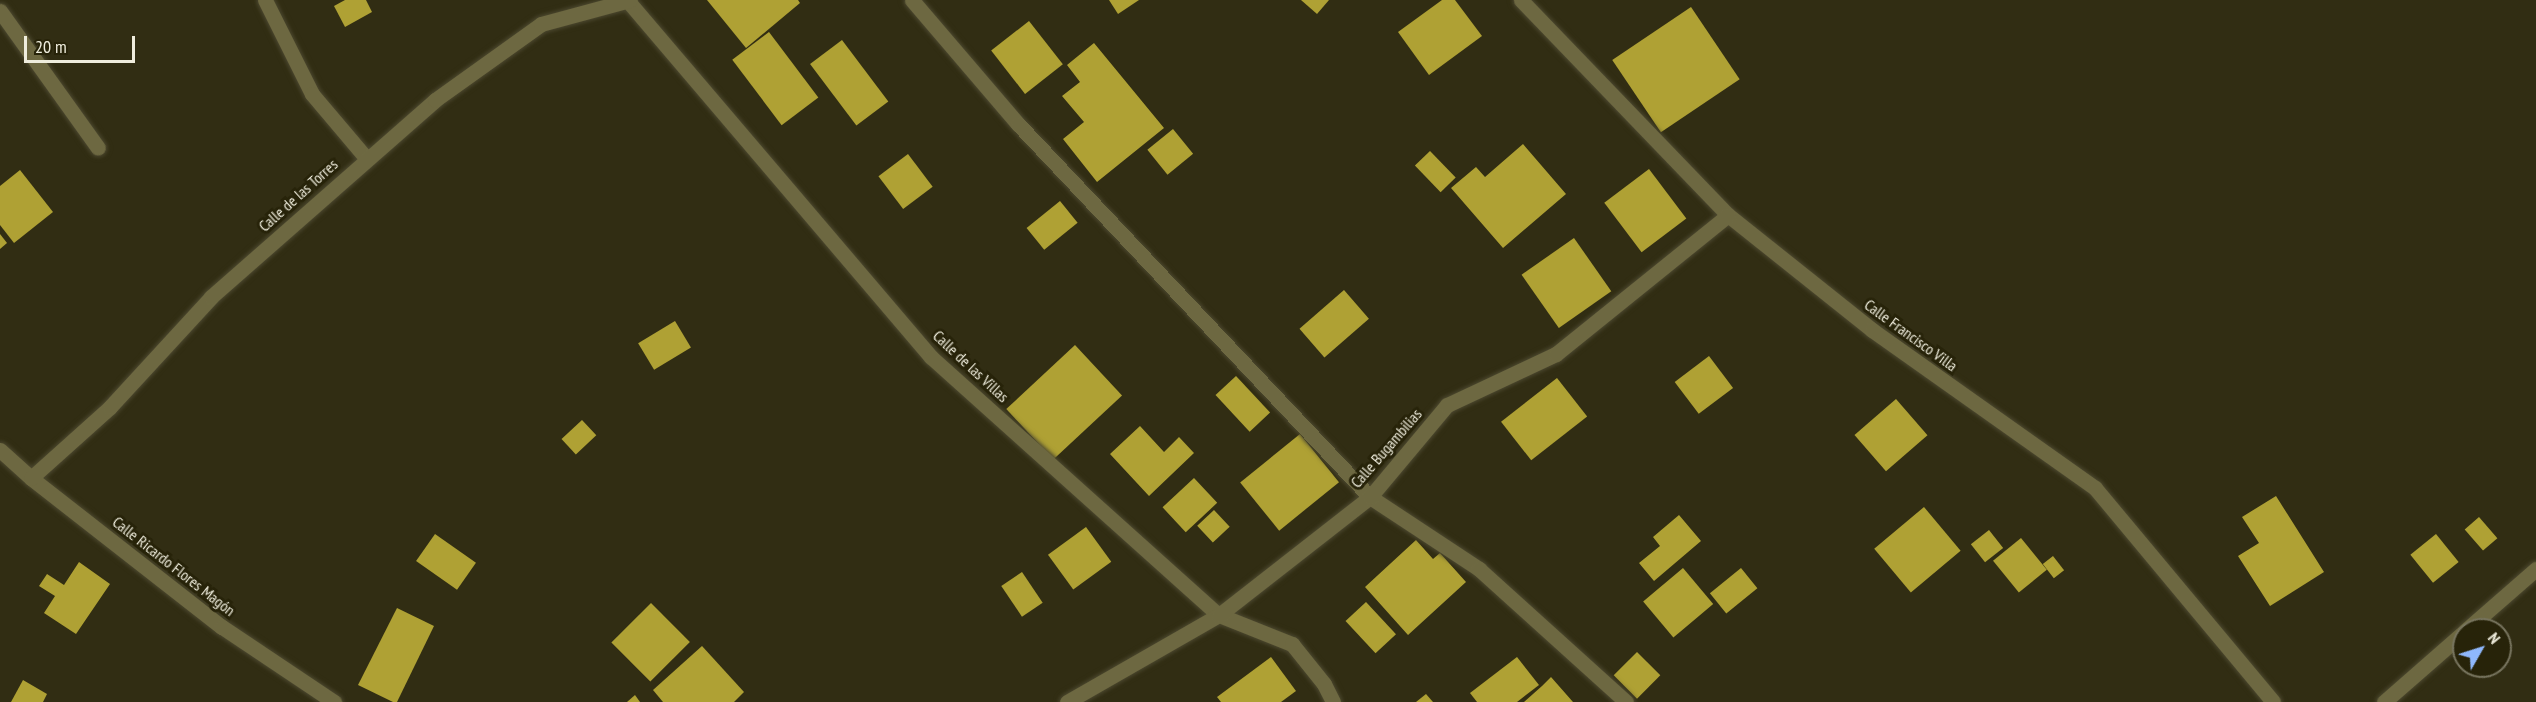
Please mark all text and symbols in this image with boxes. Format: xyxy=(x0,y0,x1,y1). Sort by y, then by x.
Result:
scale bar xyxy=(27,24,138,62)
text: 20 m xyxy=(35,35,67,58)
street label: Calle de las Torres xyxy=(254,154,342,236)
street label: Calle Francisco Villa xyxy=(1861,295,1961,375)
street label: Calle de las Villas xyxy=(929,326,1013,406)
street label: Calle Bugambilias xyxy=(1346,404,1426,492)
street label: Calle Ricardo Flores Magón xyxy=(109,512,239,620)
north arrow xyxy=(2452,618,2512,678)
text: N xyxy=(2484,628,2505,648)

